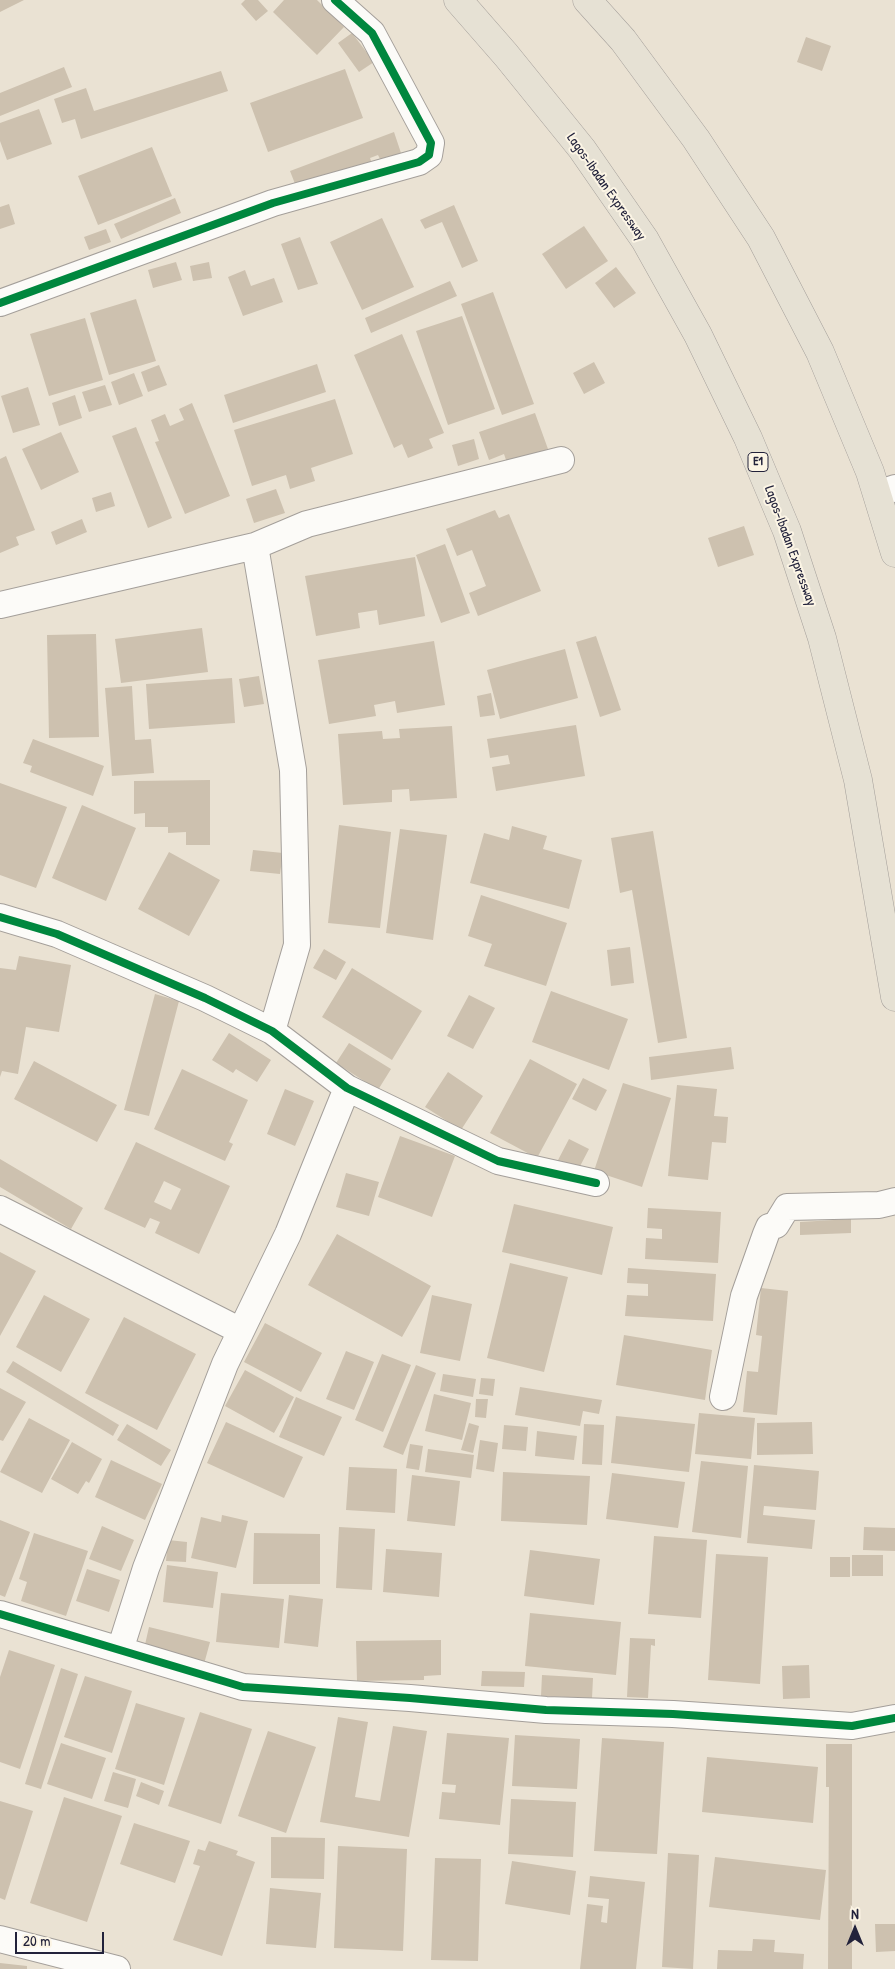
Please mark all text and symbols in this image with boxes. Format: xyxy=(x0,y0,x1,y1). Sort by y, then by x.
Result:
street label: Lagos-Ibadan Expressway xyxy=(563,130,649,244)
road number: E1 xyxy=(748,452,768,472)
street label: Lagos-Ibadan Expressway xyxy=(760,484,820,608)
north arrow xyxy=(830,1904,880,1954)
text: N xyxy=(851,1904,859,1923)
scale bar xyxy=(18,1922,106,1954)
text: 20 m xyxy=(23,1930,50,1951)

